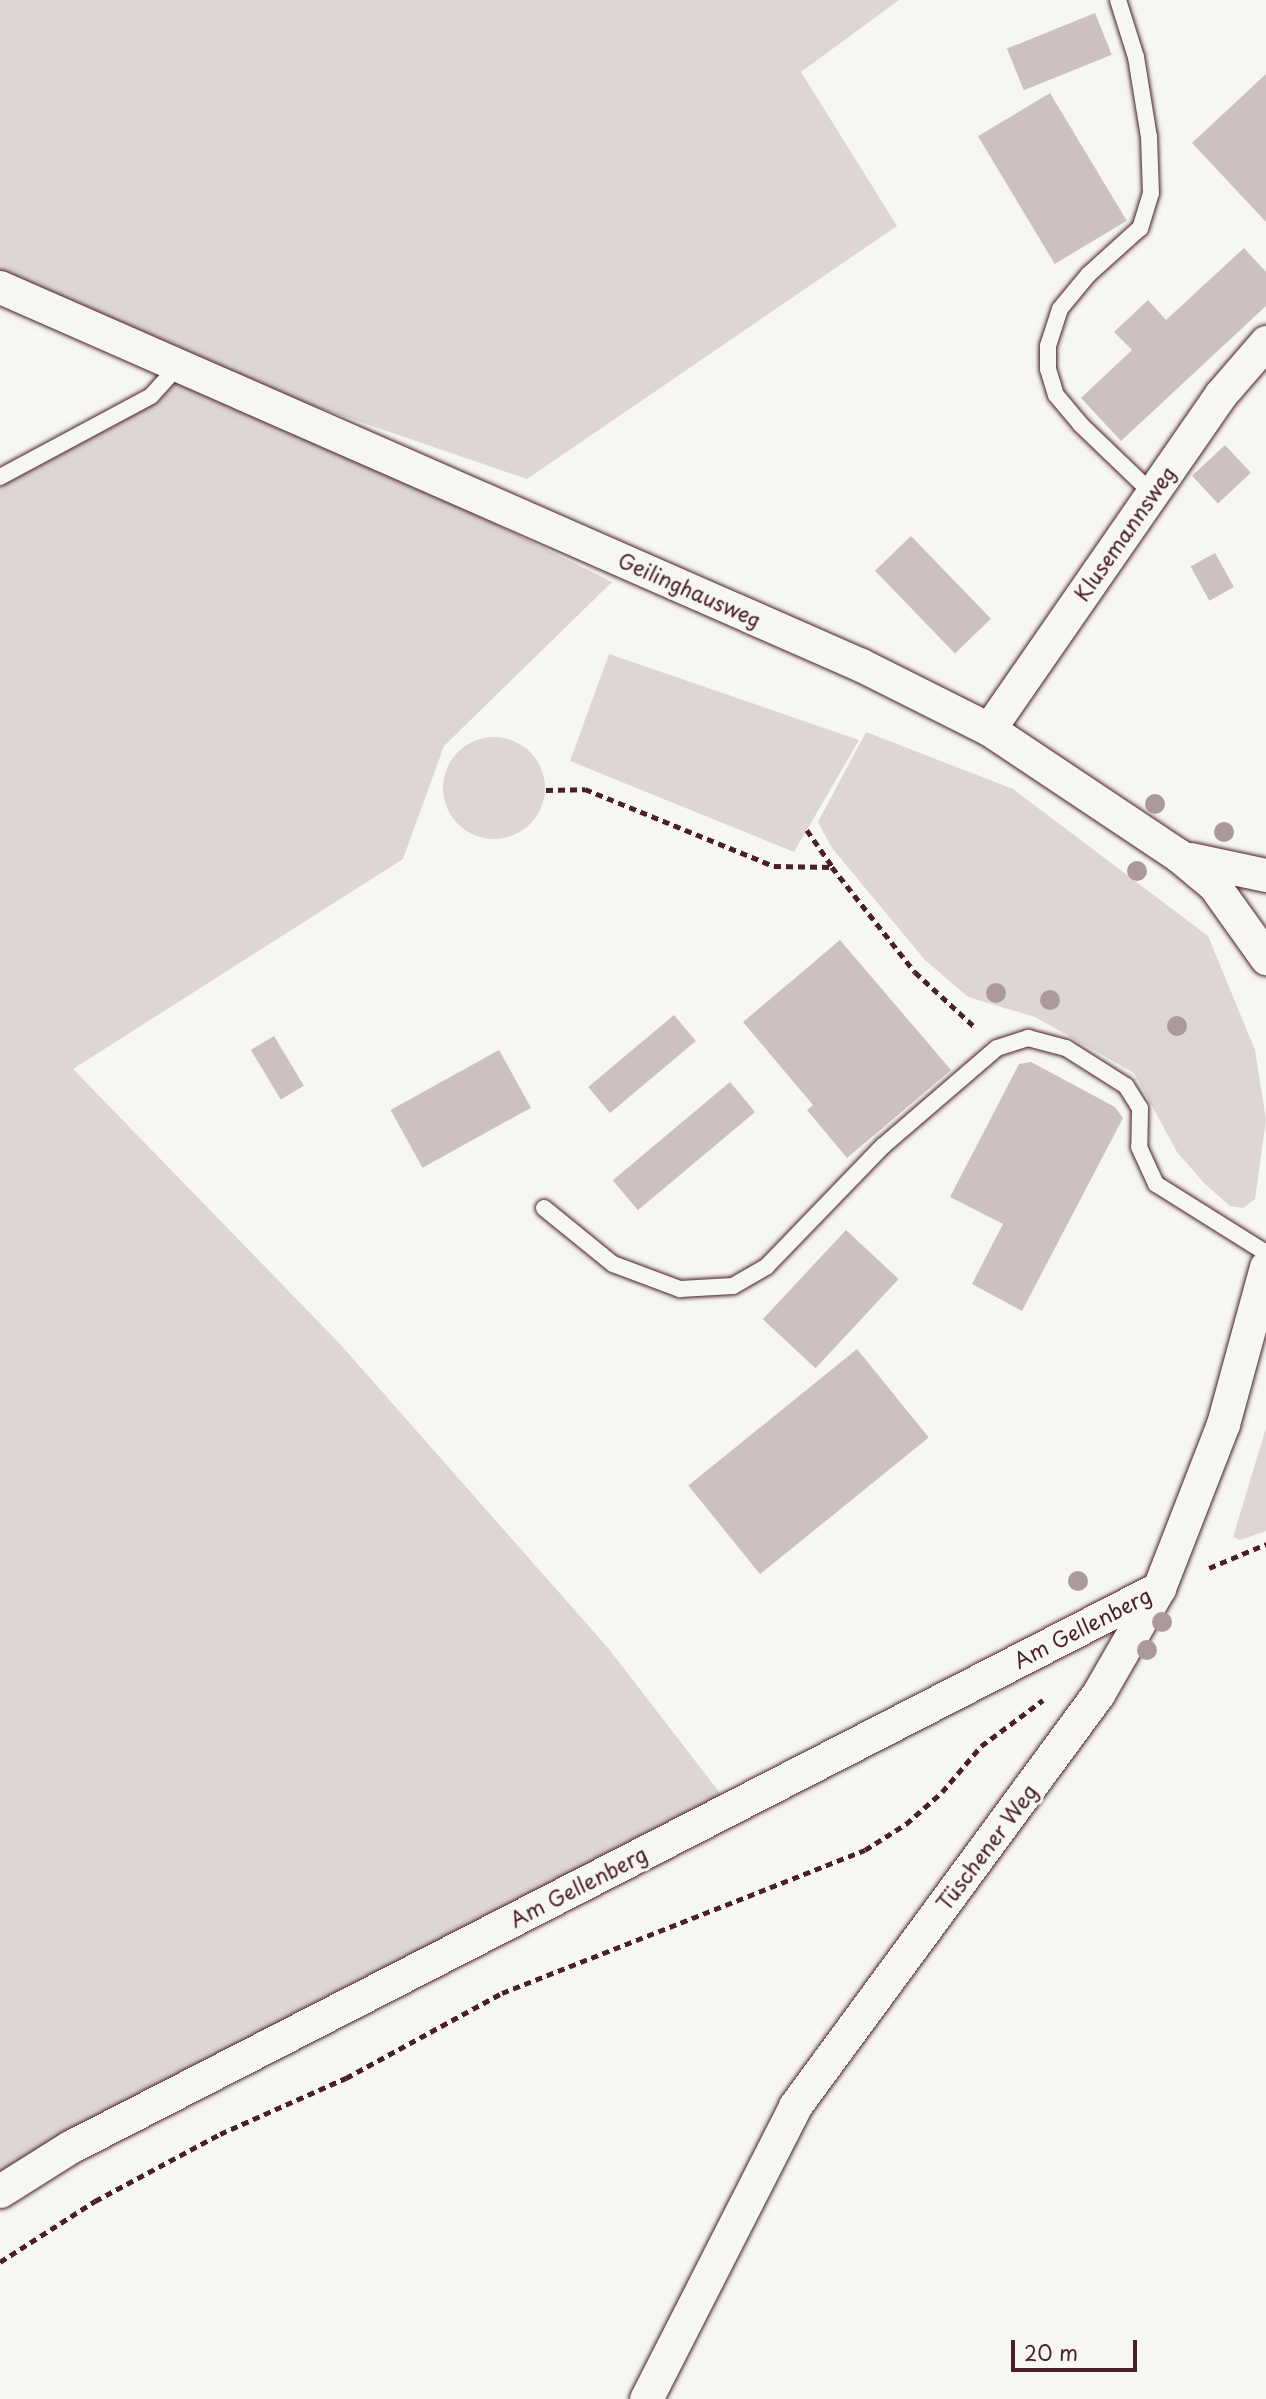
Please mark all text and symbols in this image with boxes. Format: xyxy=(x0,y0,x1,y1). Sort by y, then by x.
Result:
street label: Klusemannsweg xyxy=(1068,460,1180,606)
street label: Geilinghausweg xyxy=(615,546,765,632)
street label: Am Gellenberg xyxy=(1009,1582,1155,1672)
street label: Tüschener Weg xyxy=(930,1778,1042,1916)
street label: Am Gellenberg xyxy=(505,1841,651,1931)
scale bar xyxy=(1014,2326,1140,2370)
text: 20 m xyxy=(1024,2336,1078,2368)

